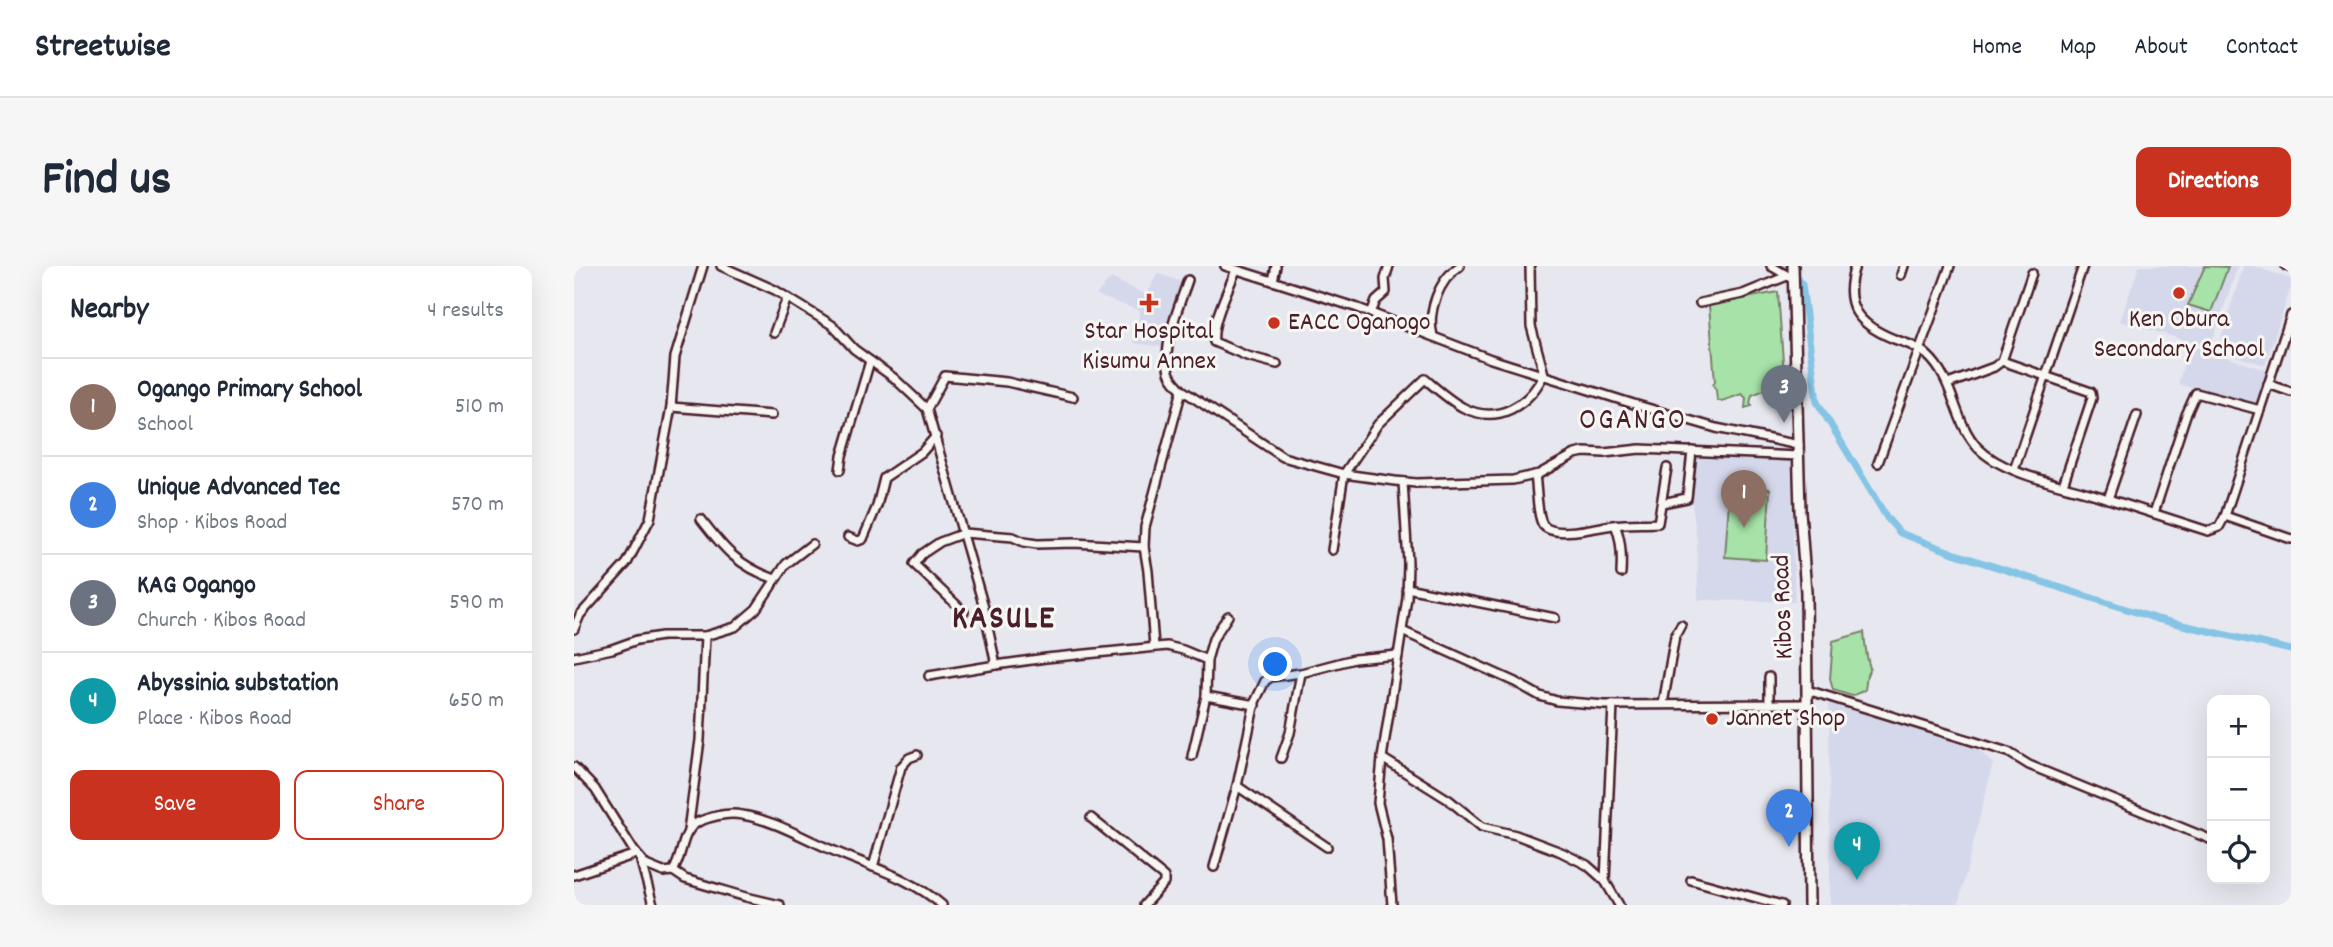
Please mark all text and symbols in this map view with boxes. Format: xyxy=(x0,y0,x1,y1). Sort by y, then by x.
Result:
text: Streetwise xyxy=(35,25,171,72)
text: Home xyxy=(1972,31,2022,65)
text: Map xyxy=(2060,31,2096,65)
text: About xyxy=(2134,31,2188,65)
text: Contact xyxy=(2226,31,2298,65)
text: Find us xyxy=(42,147,171,217)
button: Directions xyxy=(2136,147,2291,217)
marker: Ken Obura Secondary School xyxy=(2171,285,2187,301)
text: Nearby xyxy=(70,290,148,333)
marker: Star Hospital Kisumu Annex xyxy=(1139,293,1159,313)
text: 4 results xyxy=(427,295,504,328)
place label: Ken Obura Secondary School xyxy=(2094,302,2264,369)
place label: EACC Oganogo xyxy=(1288,305,1431,342)
place label: Star Hospital Kisumu Annex xyxy=(1082,314,1216,381)
marker: EACC Oganogo xyxy=(1266,315,1282,331)
pin: 3 xyxy=(1761,365,1807,423)
text: Ogango Primary School xyxy=(137,372,362,409)
text: 1 xyxy=(90,391,96,424)
text: 510 m xyxy=(455,391,504,424)
district label: OGANGO xyxy=(1579,401,1687,444)
text: School xyxy=(137,409,193,442)
text: Unique Advanced Tec xyxy=(137,470,340,507)
pin: 1 xyxy=(1721,470,1767,528)
text: 2 xyxy=(88,489,98,522)
text: 570 m xyxy=(451,489,504,522)
text: Shop · Kibos Road xyxy=(137,507,287,540)
street label: Kibos Road xyxy=(1764,554,1804,660)
text: KAG Ogango xyxy=(137,568,256,605)
text: 3 xyxy=(88,587,98,620)
text: 590 m xyxy=(449,587,504,620)
district label: KASULE xyxy=(952,597,1056,644)
text: Church · Kibos Road xyxy=(137,605,306,638)
your location xyxy=(1258,647,1292,681)
text: Abyssinia substation xyxy=(137,666,339,703)
text: 4 xyxy=(88,685,98,718)
text: 650 m xyxy=(448,685,504,718)
map controls xyxy=(2207,695,2270,884)
button: + xyxy=(2207,695,2270,758)
place label: Jannet Shop xyxy=(1726,701,1846,738)
text: Place · Kibos Road xyxy=(137,703,292,736)
marker: Jannet Shop xyxy=(1704,711,1720,727)
button: − xyxy=(2207,758,2270,821)
button: Save xyxy=(70,770,280,840)
button: Share xyxy=(294,770,504,840)
pin: 2 xyxy=(1766,789,1812,847)
button: locate xyxy=(2207,821,2270,884)
pin: 4 xyxy=(1834,822,1880,880)

